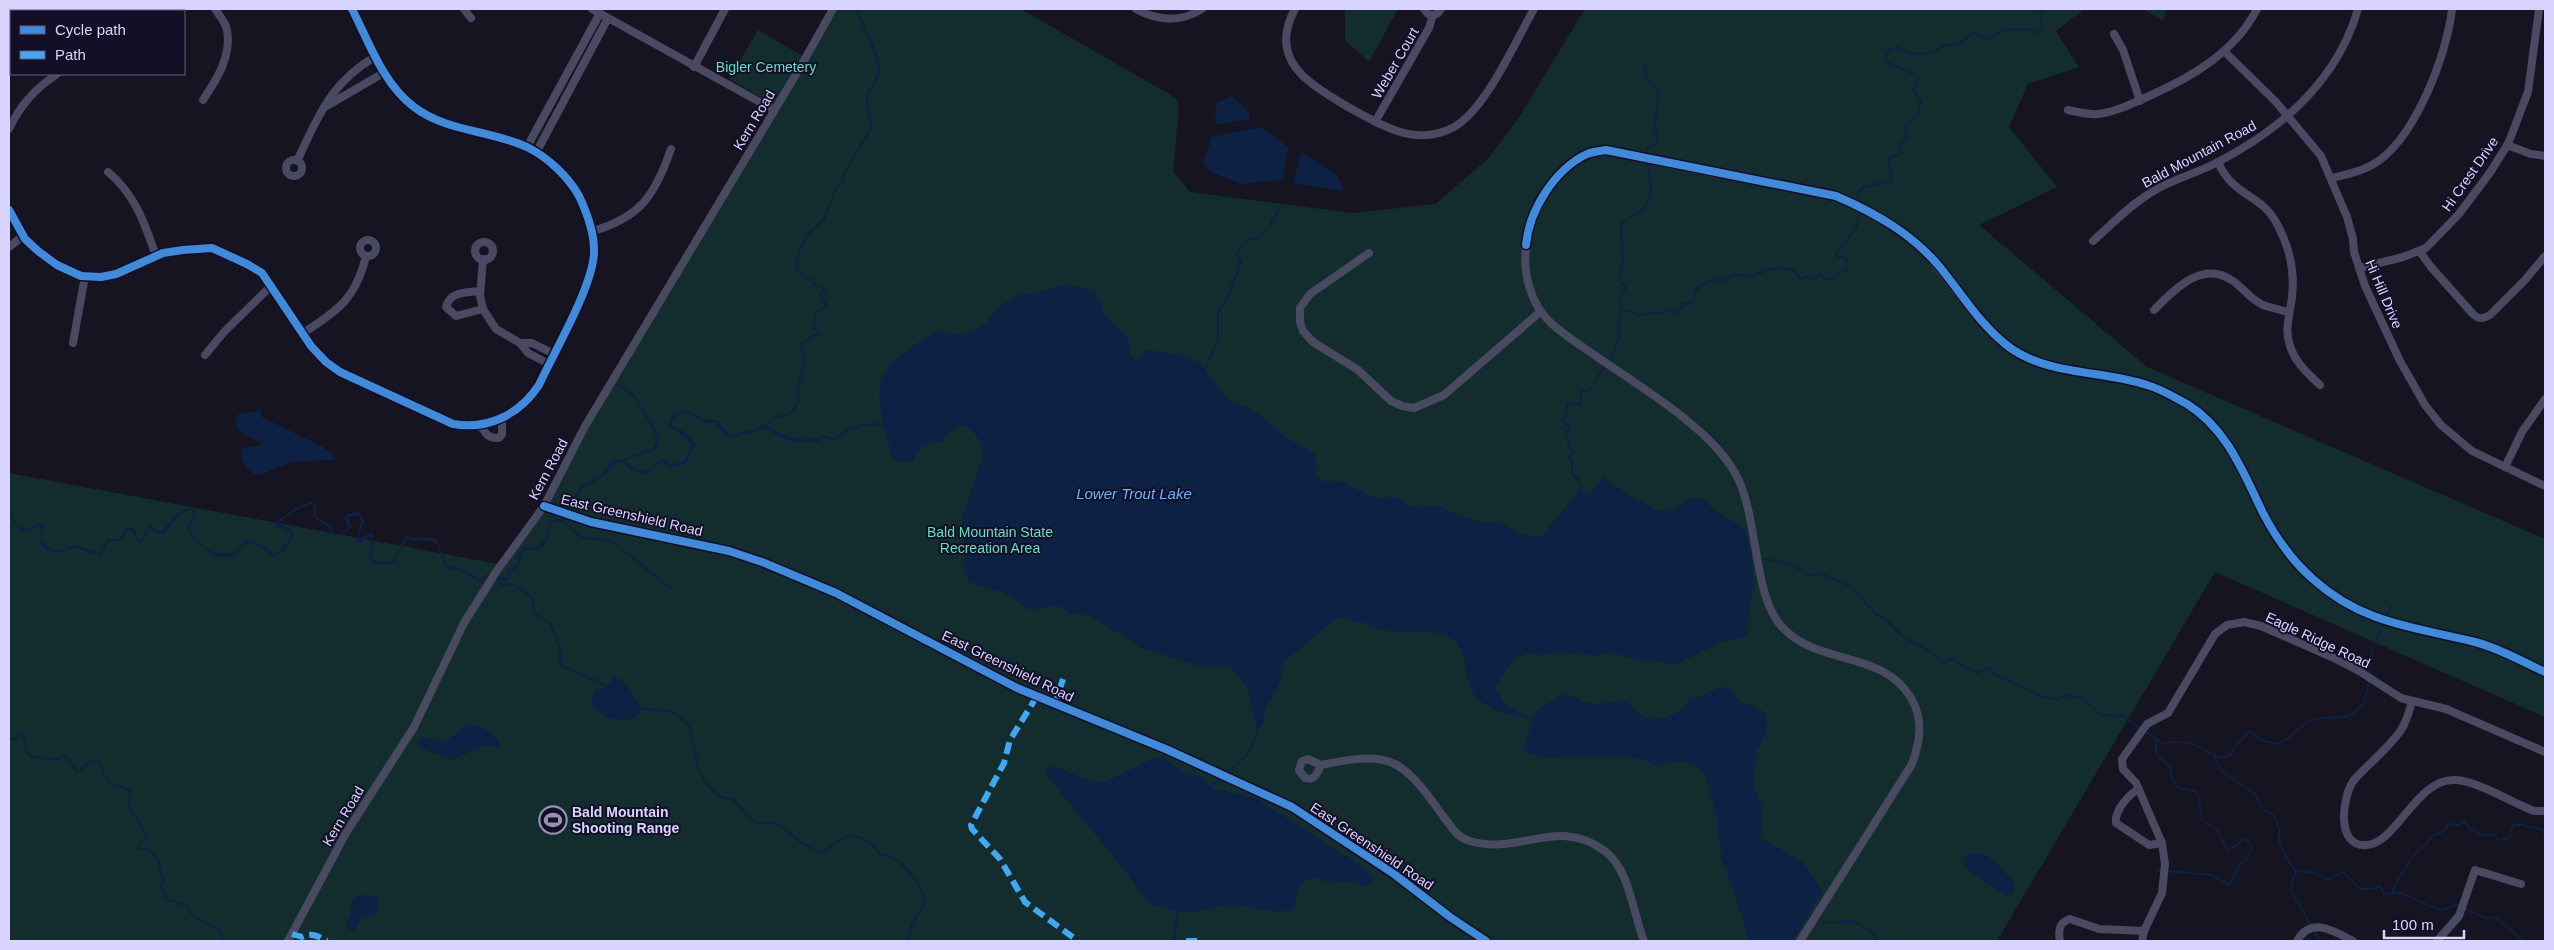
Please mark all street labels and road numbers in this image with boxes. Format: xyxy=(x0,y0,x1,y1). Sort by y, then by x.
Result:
street label: Weber Court xyxy=(1368,25,1422,101)
street label: Kern Road xyxy=(730,87,778,153)
street label: Bald Mountain Road xyxy=(2139,117,2259,191)
street label: Hi Crest Drive xyxy=(2438,134,2502,214)
street label: Hi Hill Drive xyxy=(2362,257,2406,331)
street label: Kern Road xyxy=(525,436,571,502)
street label: East Greenshield Road xyxy=(560,491,704,539)
street label: Eagle Ridge Road xyxy=(2263,609,2373,671)
street label: East Greenshield Road xyxy=(939,627,1077,705)
street label: Kern Road xyxy=(319,783,367,849)
street label: East Greenshield Road xyxy=(1308,799,1436,893)

